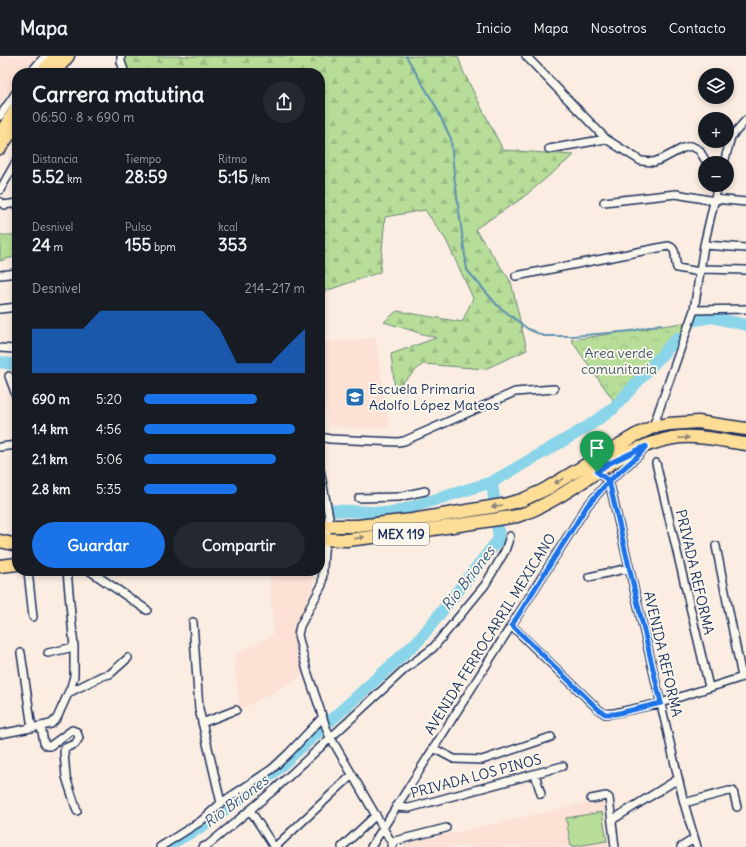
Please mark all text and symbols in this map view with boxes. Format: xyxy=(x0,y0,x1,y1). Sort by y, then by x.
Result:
text: Mapa xyxy=(20,16,68,40)
text: Inicio xyxy=(476,19,511,37)
text: Mapa xyxy=(533,19,569,37)
text: Nosotros xyxy=(591,19,647,37)
text: Contacto xyxy=(669,19,726,37)
map controls xyxy=(698,68,734,192)
button: layers xyxy=(698,68,734,104)
text: Carrera matutina xyxy=(32,80,204,108)
button: share xyxy=(263,81,305,123)
text: 06:50 · 8 × 690 m xyxy=(32,109,134,126)
button: + xyxy=(698,112,734,148)
text: Distancia xyxy=(32,152,78,166)
text: Tiempo xyxy=(125,152,161,166)
text: Ritmo xyxy=(218,152,247,166)
button: − xyxy=(698,156,734,192)
text: 5.52 xyxy=(32,166,64,188)
text: 28:59 xyxy=(125,166,168,188)
text: 5:15 xyxy=(218,166,248,188)
text: km xyxy=(64,172,82,186)
text: /km xyxy=(248,172,270,186)
text: Desnivel xyxy=(32,220,73,234)
text: Pulso xyxy=(125,220,152,234)
text: kcal xyxy=(218,220,238,234)
text: 24 xyxy=(32,234,51,256)
text: 155 xyxy=(125,234,151,256)
text: 353 xyxy=(218,234,247,256)
text: m xyxy=(51,240,63,254)
text: bpm xyxy=(151,240,176,254)
text: Desnivel xyxy=(32,280,81,297)
text: 214–217 m xyxy=(245,280,305,297)
park label: Area verde comunitaria xyxy=(581,344,657,378)
place label: Escuela Primaria Adolfo López Mateos xyxy=(369,380,499,414)
school or university icon: Escuela Primaria Adolfo López Mateos xyxy=(344,386,366,408)
text: 690 m xyxy=(32,391,70,408)
text: 5:20 xyxy=(96,391,122,408)
text: 1.4 km xyxy=(32,421,68,438)
text: 4:56 xyxy=(96,421,121,438)
pin xyxy=(580,431,614,472)
one-way arrow xyxy=(678,434,690,441)
icon: arrive xyxy=(586,437,608,459)
text: 2.1 km xyxy=(32,451,68,468)
text: 5:06 xyxy=(96,451,122,468)
one-way arrow xyxy=(553,478,565,485)
text: 2.8 km xyxy=(32,481,70,498)
text: 5:35 xyxy=(96,481,121,498)
one-way arrow xyxy=(491,503,503,509)
street label: PRIVADA REFORMA xyxy=(672,508,718,636)
button: Guardar xyxy=(32,522,165,568)
button: Compartir xyxy=(173,522,305,568)
road number: MEX 119 xyxy=(373,523,429,545)
street label: AVENIDA FERROCARRIL MEXICANO xyxy=(420,530,560,738)
one-way arrow xyxy=(353,535,365,541)
water label: Rio Briones xyxy=(437,541,500,614)
street label: AVENIDA REFORMA xyxy=(640,589,686,719)
street label: PRIVADA LOS PINOS xyxy=(409,750,544,802)
water label: Rio Briones xyxy=(200,770,273,832)

